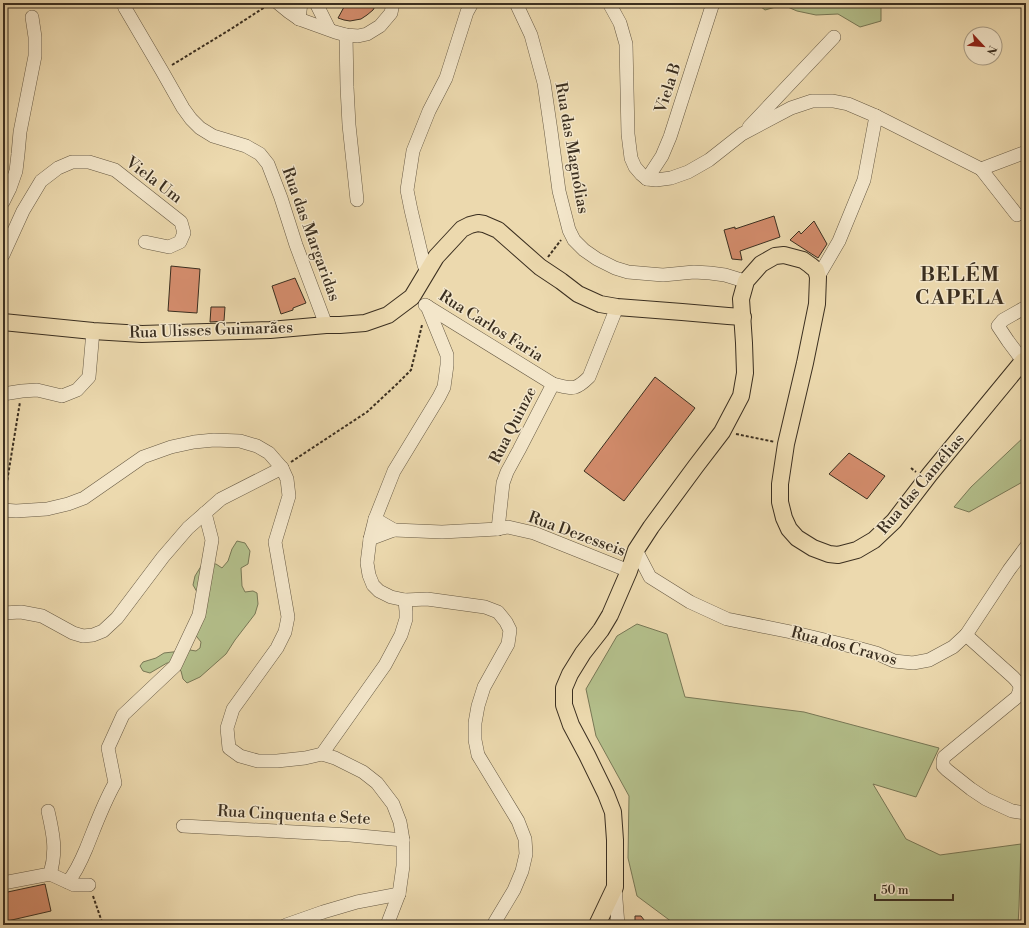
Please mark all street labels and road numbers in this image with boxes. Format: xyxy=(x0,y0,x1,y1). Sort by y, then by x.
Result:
street label: Viela B xyxy=(650,61,685,116)
street label: Rua das Magnólias xyxy=(551,81,593,215)
street label: Viela Um xyxy=(121,152,186,208)
street label: Rua das Margaridas xyxy=(277,164,345,304)
street label: Rua Carlos Faria xyxy=(435,286,548,367)
street label: Rua Ulisses Guimarães xyxy=(129,317,293,343)
street label: Rua Quinze xyxy=(485,383,541,467)
street label: Rua das Camélias xyxy=(873,430,969,538)
street label: Rua Dezesseis xyxy=(526,507,628,561)
street label: Rua dos Cravos xyxy=(789,622,899,670)
street label: Rua Cinquenta e Sete xyxy=(217,801,371,829)

